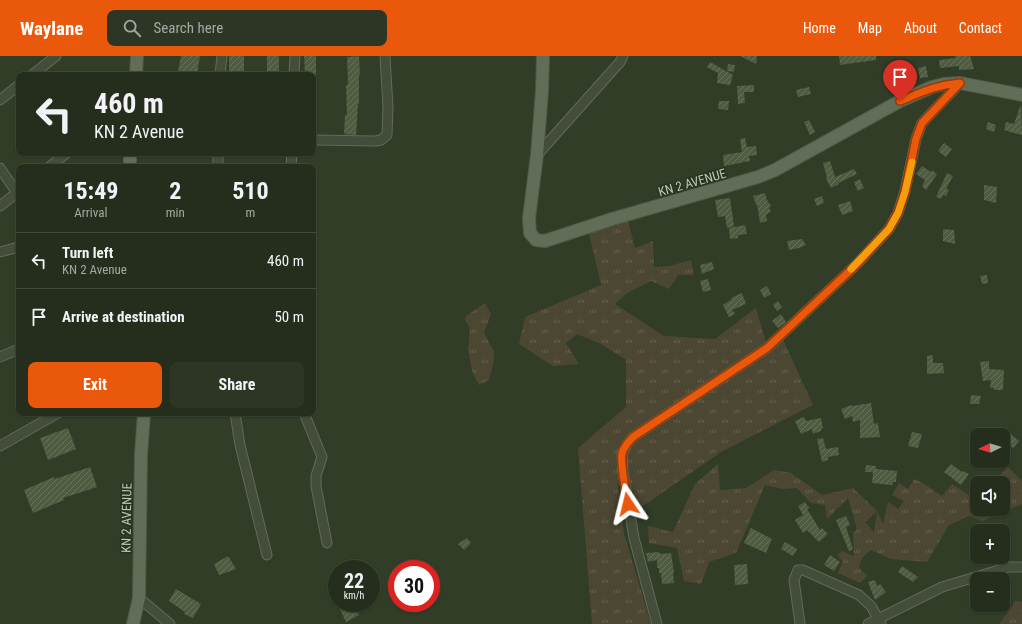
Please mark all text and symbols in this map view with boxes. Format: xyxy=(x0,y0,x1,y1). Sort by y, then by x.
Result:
search box xyxy=(107,10,387,46)
text: Waylane xyxy=(20,17,83,40)
icon: search xyxy=(121,17,143,39)
text: Search here xyxy=(153,19,223,37)
text: Home xyxy=(803,20,836,36)
text: Map xyxy=(858,20,882,36)
text: About xyxy=(904,20,937,36)
text: Contact xyxy=(959,20,1002,36)
pin xyxy=(883,60,917,101)
icon: arrive xyxy=(889,66,911,88)
text: 460 m xyxy=(94,87,164,120)
icon: left xyxy=(28,88,80,140)
text: KN 2 Avenue xyxy=(94,121,184,142)
street label: KN 2 AVENUE xyxy=(656,166,728,199)
text: 15:49 xyxy=(63,177,118,205)
text: 2 xyxy=(169,177,181,205)
text: 510 xyxy=(232,177,269,205)
text: Arrival xyxy=(74,205,107,220)
text: min xyxy=(166,205,185,220)
text: m xyxy=(246,205,255,220)
text: Turn left xyxy=(62,244,113,262)
icon: left xyxy=(28,250,50,272)
text: 460 m xyxy=(267,252,304,270)
text: KN 2 Avenue xyxy=(62,262,127,277)
icon: arrive xyxy=(28,306,50,328)
text: Arrive at destination xyxy=(62,308,185,326)
text: 50 m xyxy=(274,308,304,326)
button: Exit xyxy=(28,362,162,408)
button: Share xyxy=(170,362,304,408)
north arrow xyxy=(970,428,1010,468)
map controls xyxy=(970,428,1010,612)
button: sound xyxy=(970,476,1010,516)
street label: KN 2 AVENUE xyxy=(118,483,135,553)
position arrow xyxy=(607,483,649,525)
button: + xyxy=(970,524,1010,564)
speed limit sign: 30 xyxy=(388,560,440,612)
text: 22 xyxy=(344,569,364,593)
button: − xyxy=(970,572,1010,612)
text: km/h xyxy=(344,590,364,601)

